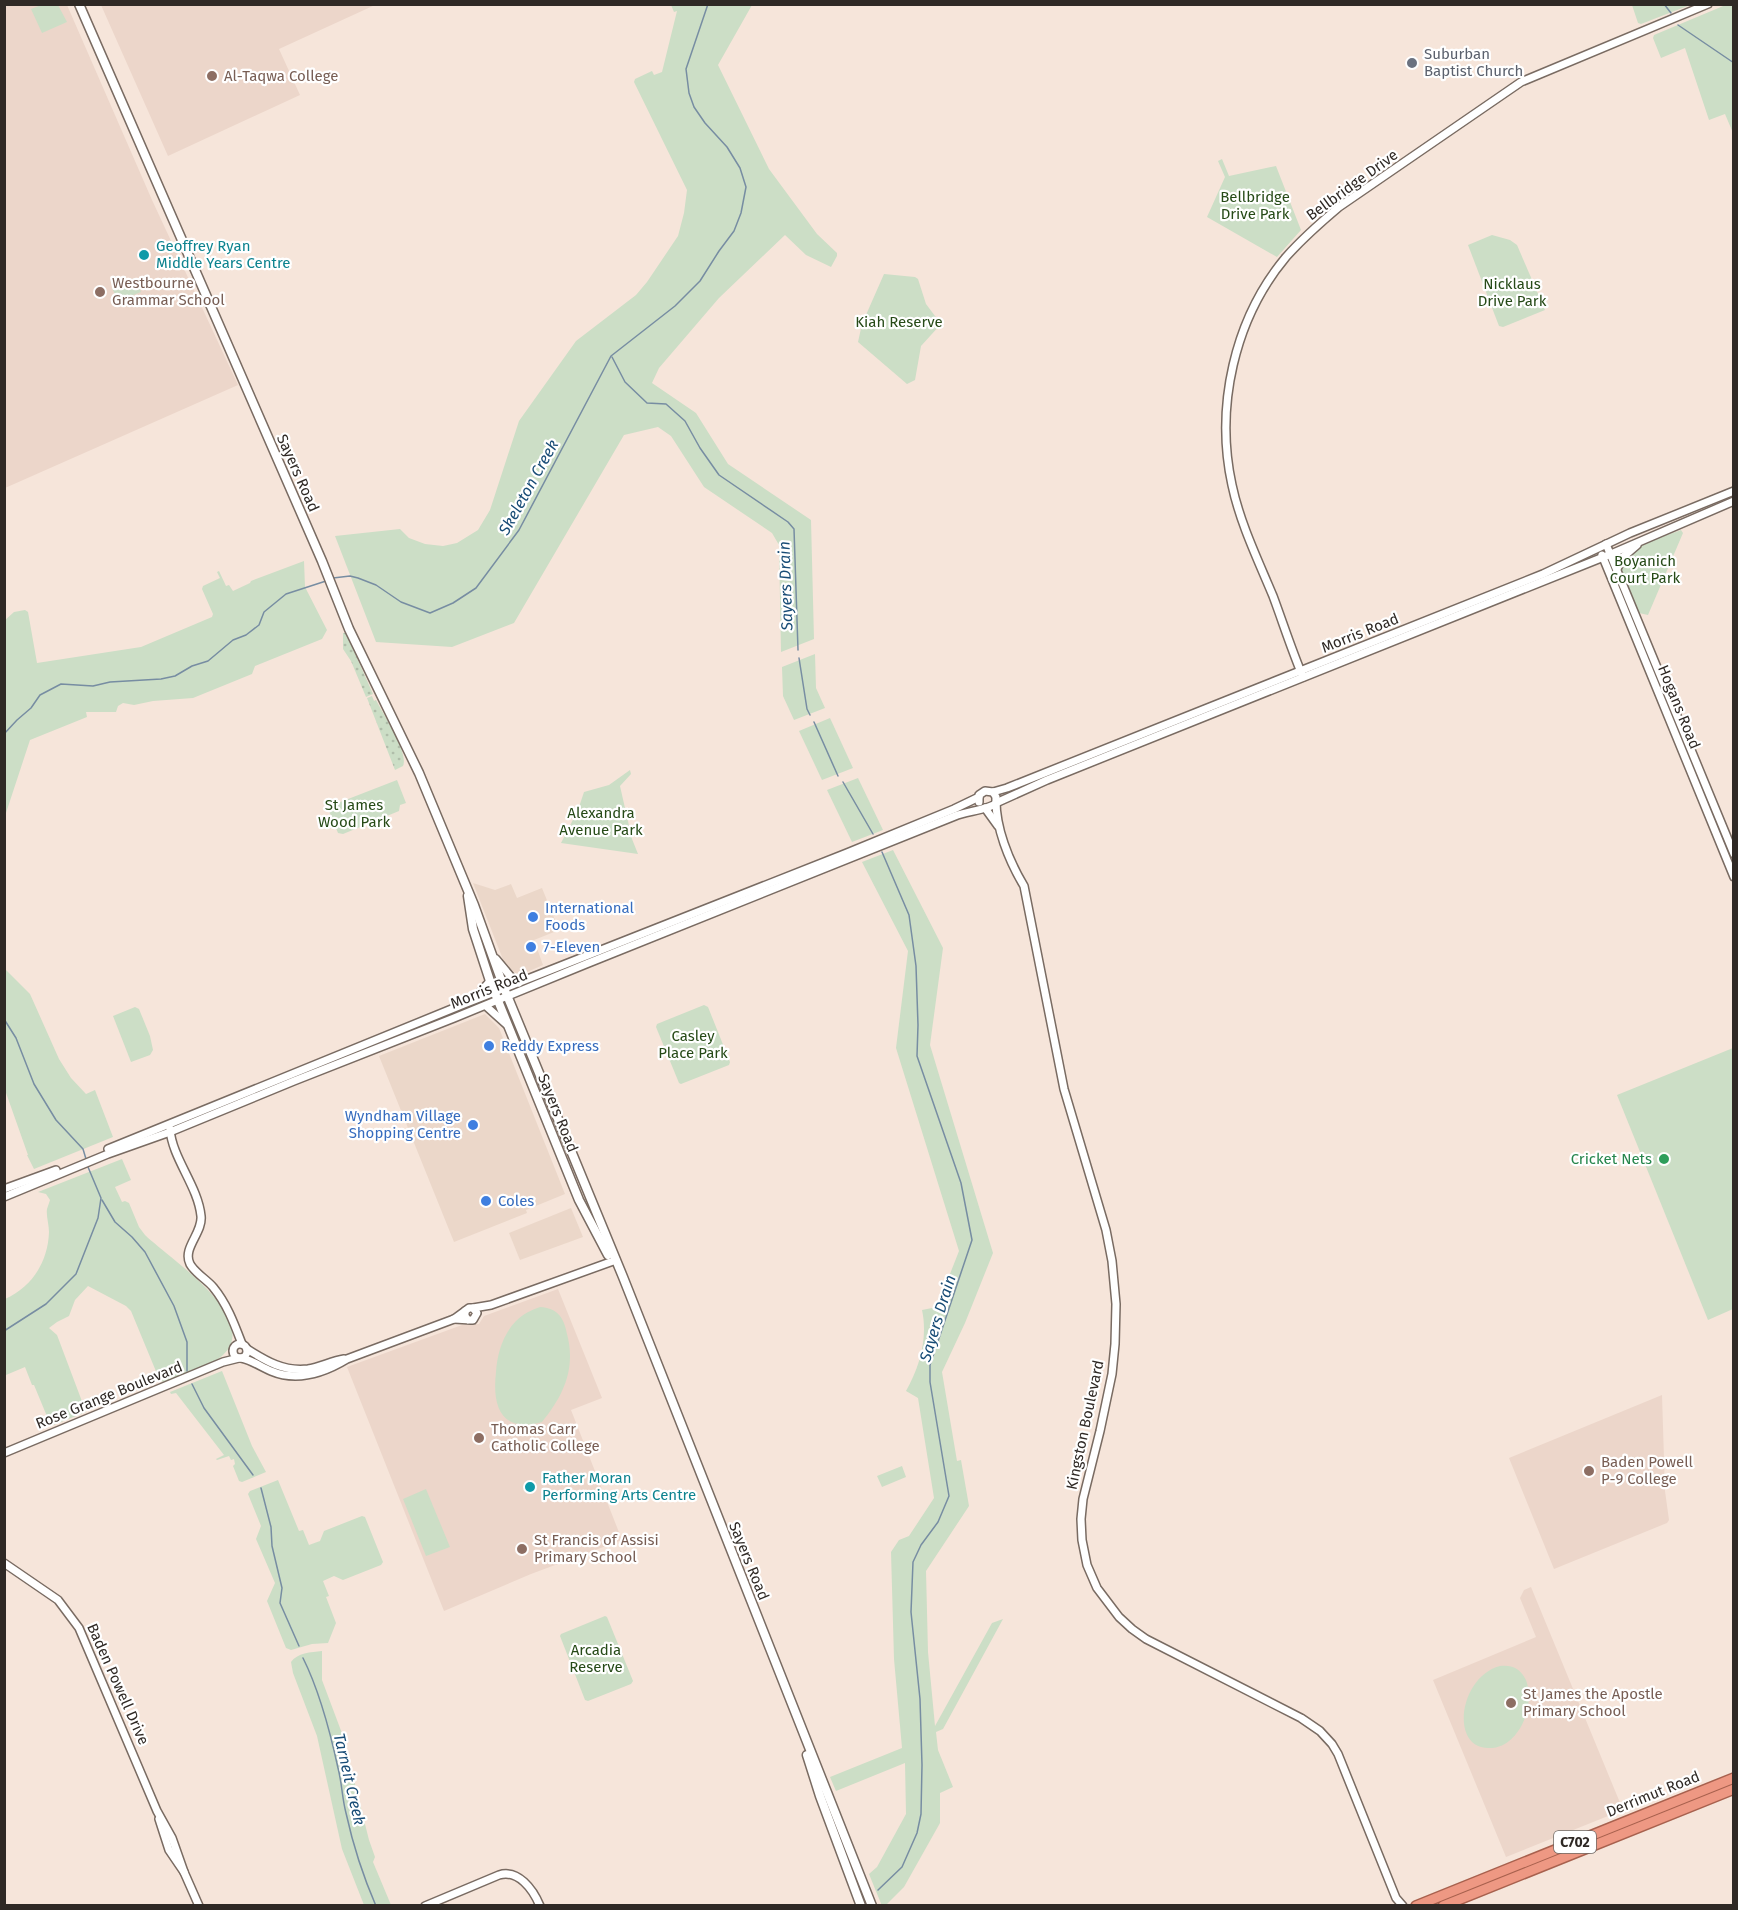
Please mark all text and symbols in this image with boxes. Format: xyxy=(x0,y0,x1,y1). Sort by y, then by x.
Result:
place label: Suburban Baptist Church xyxy=(1424,45,1523,80)
marker: Suburban Baptist Church xyxy=(1405,56,1419,70)
place label: Al-Taqwa College xyxy=(224,67,338,85)
marker: Al-Taqwa College xyxy=(205,69,219,83)
street label: Bellbridge Drive xyxy=(1303,146,1401,224)
park label: Bellbridge Drive Park xyxy=(1220,188,1290,223)
place label: Geoffrey Ryan Middle Years Centre xyxy=(156,237,290,272)
marker: Geoffrey Ryan Middle Years Centre xyxy=(137,248,151,262)
place label: Westbourne Grammar School xyxy=(112,274,225,309)
park label: Nicklaus Drive Park xyxy=(1478,275,1547,310)
marker: Westbourne Grammar School xyxy=(93,285,107,299)
park label: Kiah Reserve xyxy=(855,313,943,331)
street label: Sayers Road xyxy=(273,432,323,514)
water label: Skeleton Creek xyxy=(494,436,563,539)
water label: Sayers Drain xyxy=(774,541,797,632)
park label: Boyanich Court Park xyxy=(1610,552,1680,587)
street label: Morris Road xyxy=(1319,609,1401,657)
street label: Hogans Road xyxy=(1654,662,1704,752)
park label: St James Wood Park xyxy=(318,796,390,831)
park label: Alexandra Avenue Park xyxy=(559,804,643,839)
place label: International Foods xyxy=(545,899,635,934)
marker: International Foods xyxy=(526,910,540,924)
place label: 7-Eleven xyxy=(543,938,600,956)
marker: 7-Eleven xyxy=(524,940,538,954)
street label: Morris Road xyxy=(448,965,530,1013)
park label: Casley Place Park xyxy=(658,1027,728,1062)
place label: Reddy Express xyxy=(501,1037,599,1055)
marker: Reddy Express xyxy=(482,1039,496,1053)
street label: Sayers Road xyxy=(534,1071,582,1155)
place label: Wyndham Village Shopping Centre xyxy=(345,1107,461,1142)
marker: Wyndham Village Shopping Centre xyxy=(466,1118,480,1132)
place label: Cricket Nets xyxy=(1571,1150,1652,1168)
marker: Cricket Nets xyxy=(1657,1152,1671,1166)
place label: Coles xyxy=(498,1192,534,1210)
marker: Coles xyxy=(479,1194,493,1208)
water label: Sayers Drain xyxy=(915,1272,960,1365)
street label: Rose Grange Boulevard xyxy=(33,1357,185,1433)
street label: Kingston Boulevard xyxy=(1062,1359,1108,1491)
place label: Thomas Carr Catholic College xyxy=(491,1420,600,1455)
marker: Thomas Carr Catholic College xyxy=(472,1431,486,1445)
place label: Baden Powell P-9 College xyxy=(1601,1453,1694,1488)
marker: Baden Powell P-9 College xyxy=(1582,1464,1596,1478)
place label: Father Moran Performing Arts Centre xyxy=(542,1469,696,1504)
marker: Father Moran Performing Arts Centre xyxy=(523,1480,537,1494)
street label: Sayers Road xyxy=(725,1519,773,1603)
place label: St Francis of Assisi Primary School xyxy=(534,1531,659,1566)
marker: St Francis of Assisi Primary School xyxy=(515,1542,529,1556)
street label: Baden Powell Drive xyxy=(83,1620,153,1748)
park label: Arcadia Reserve xyxy=(569,1641,623,1676)
place label: St James the Apostle Primary School xyxy=(1523,1685,1663,1720)
marker: St James the Apostle Primary School xyxy=(1504,1696,1518,1710)
water label: Tarneit Creek xyxy=(330,1731,369,1827)
street label: Derrimut Road xyxy=(1604,1767,1702,1821)
road number: C702 xyxy=(1554,1831,1596,1853)

